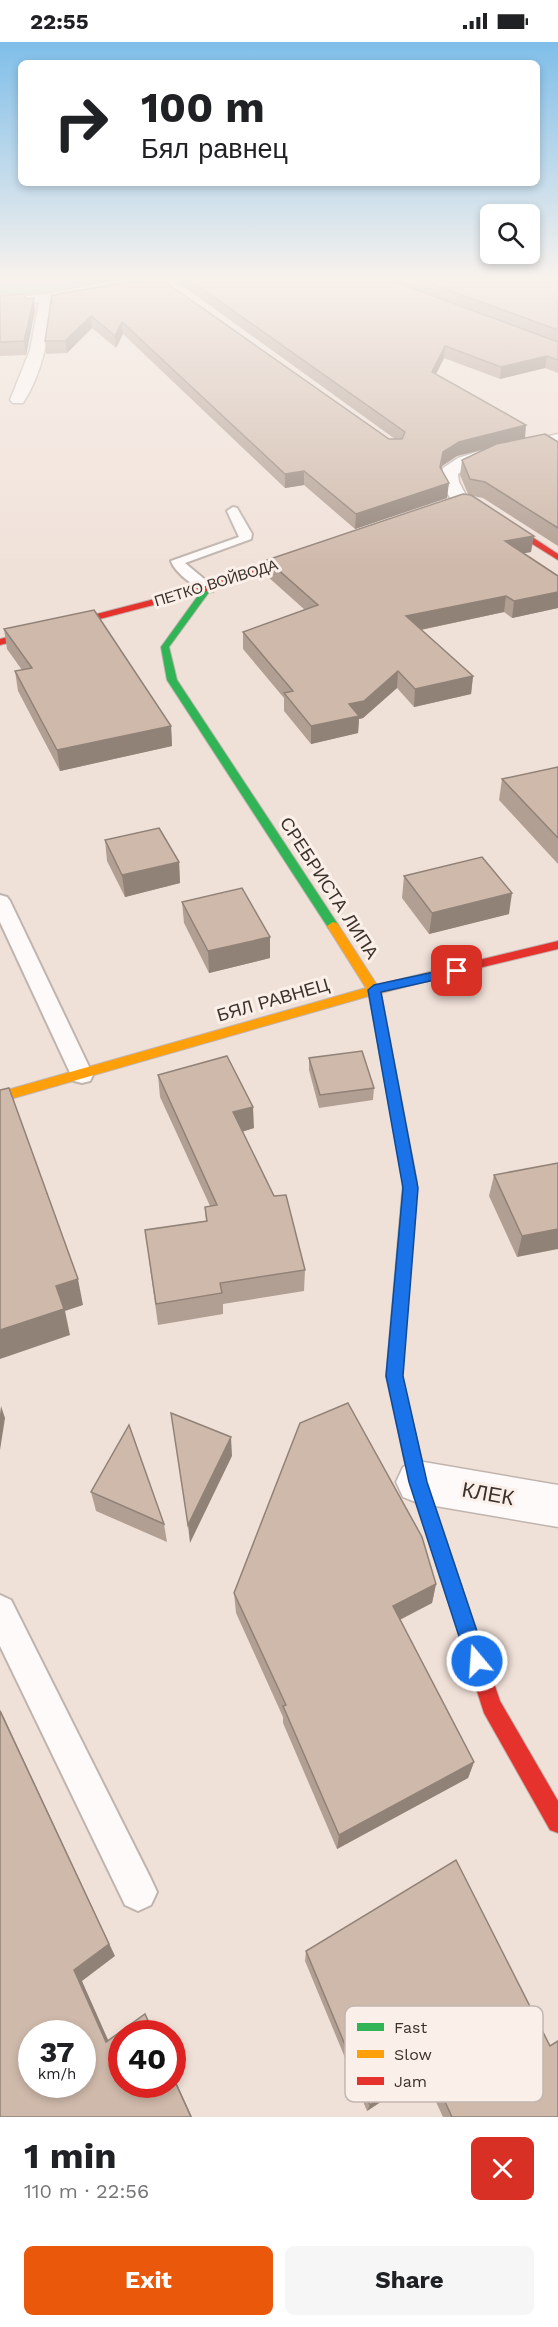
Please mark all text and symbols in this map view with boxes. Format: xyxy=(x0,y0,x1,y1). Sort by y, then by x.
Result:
text: 22:55 xyxy=(30,9,89,34)
text: 100 m xyxy=(141,83,265,132)
icon: right xyxy=(42,84,120,162)
text: Бял равнец xyxy=(141,133,288,165)
map controls xyxy=(480,204,540,264)
button: search xyxy=(480,204,540,264)
street label: ПЕТКО ВОЙВОДА xyxy=(152,556,280,610)
street label: СРЕБРИСТА ЛИПА xyxy=(276,813,383,962)
pin xyxy=(431,945,482,996)
icon: arrive xyxy=(440,954,473,987)
street label: БЯЛ РАВНЕЦ xyxy=(214,973,331,1026)
street label: КЛЕК xyxy=(460,1477,517,1510)
position arrow xyxy=(445,1629,509,1693)
legend xyxy=(345,2006,543,2102)
text: Fast xyxy=(394,2018,427,2037)
speed limit sign: 40 xyxy=(108,2020,186,2098)
text: 37 xyxy=(39,2034,75,2069)
text: Slow xyxy=(394,2045,432,2064)
text: km/h xyxy=(38,2065,76,2083)
text: Jam xyxy=(394,2072,427,2091)
text: 1 min xyxy=(24,2135,116,2177)
button: close xyxy=(471,2137,534,2200)
text: 110 m · 22:56 xyxy=(24,2179,149,2203)
button: Exit xyxy=(24,2246,273,2315)
button: Share xyxy=(285,2246,534,2315)

